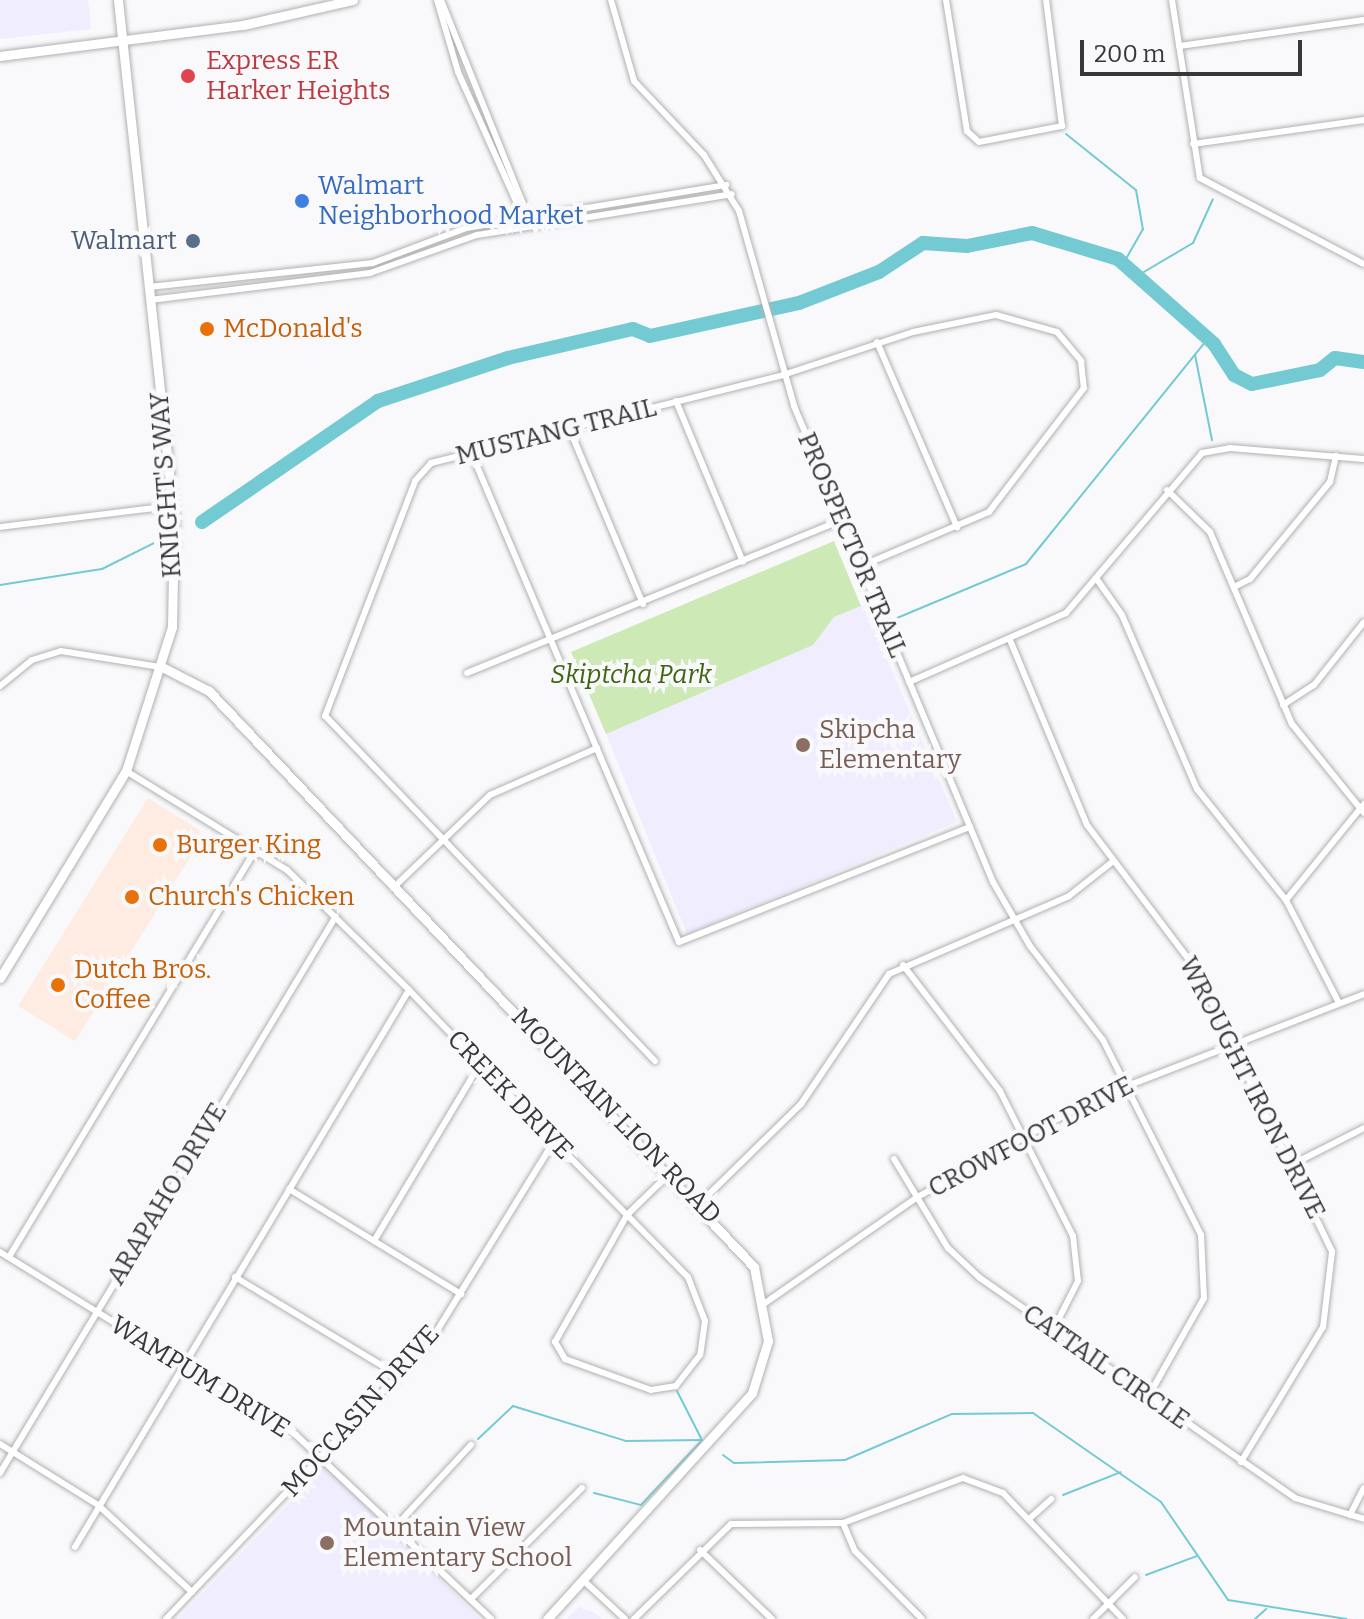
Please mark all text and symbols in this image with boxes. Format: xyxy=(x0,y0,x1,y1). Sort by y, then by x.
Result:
scale bar xyxy=(1084,24,1306,74)
text: 200 m xyxy=(1094,40,1166,68)
place label: Express ER Harker Heights xyxy=(206,45,390,106)
marker: Express ER Harker Heights xyxy=(177,65,199,87)
place label: Walmart Neighborhood Market xyxy=(318,170,584,232)
marker: Walmart Neighborhood Market xyxy=(293,192,311,210)
place label: Walmart xyxy=(71,225,177,257)
marker: Walmart xyxy=(184,232,202,250)
place label: McDonald's xyxy=(223,313,363,345)
marker: McDonald's xyxy=(198,320,216,338)
street label: KNIGHT'S WAY xyxy=(144,391,188,579)
street label: MUSTANG TRAIL xyxy=(453,392,659,472)
street label: PROSPECTOR TRAIL xyxy=(791,428,913,662)
park label: Skiptcha Park xyxy=(550,659,712,691)
place label: Skipcha Elementary xyxy=(819,714,961,776)
marker: Skipcha Elementary xyxy=(794,736,812,754)
place label: Burger King xyxy=(176,829,321,861)
marker: Burger King xyxy=(151,836,169,854)
place label: Church's Chicken xyxy=(148,881,355,913)
marker: Church's Chicken xyxy=(123,888,141,906)
street label: WROUGHT IRON DRIVE xyxy=(1172,952,1332,1224)
place label: Dutch Bros. Coffee xyxy=(74,954,211,1016)
marker: Dutch Bros. Coffee xyxy=(49,976,67,994)
street label: MOUNTAIN LION ROAD xyxy=(505,1002,727,1230)
street label: CREEK DRIVE xyxy=(441,1024,579,1166)
street label: CROWFOOT DRIVE xyxy=(923,1070,1139,1204)
street label: ARAPAHO DRIVE xyxy=(100,1097,234,1291)
street label: CATTAIL CIRCLE xyxy=(1017,1298,1195,1436)
street label: WAMPUM DRIVE xyxy=(105,1309,295,1445)
street label: MOCCASIN DRIVE xyxy=(276,1319,446,1503)
place label: Mountain View Elementary School xyxy=(343,1512,572,1574)
marker: Mountain View Elementary School xyxy=(318,1534,336,1552)

